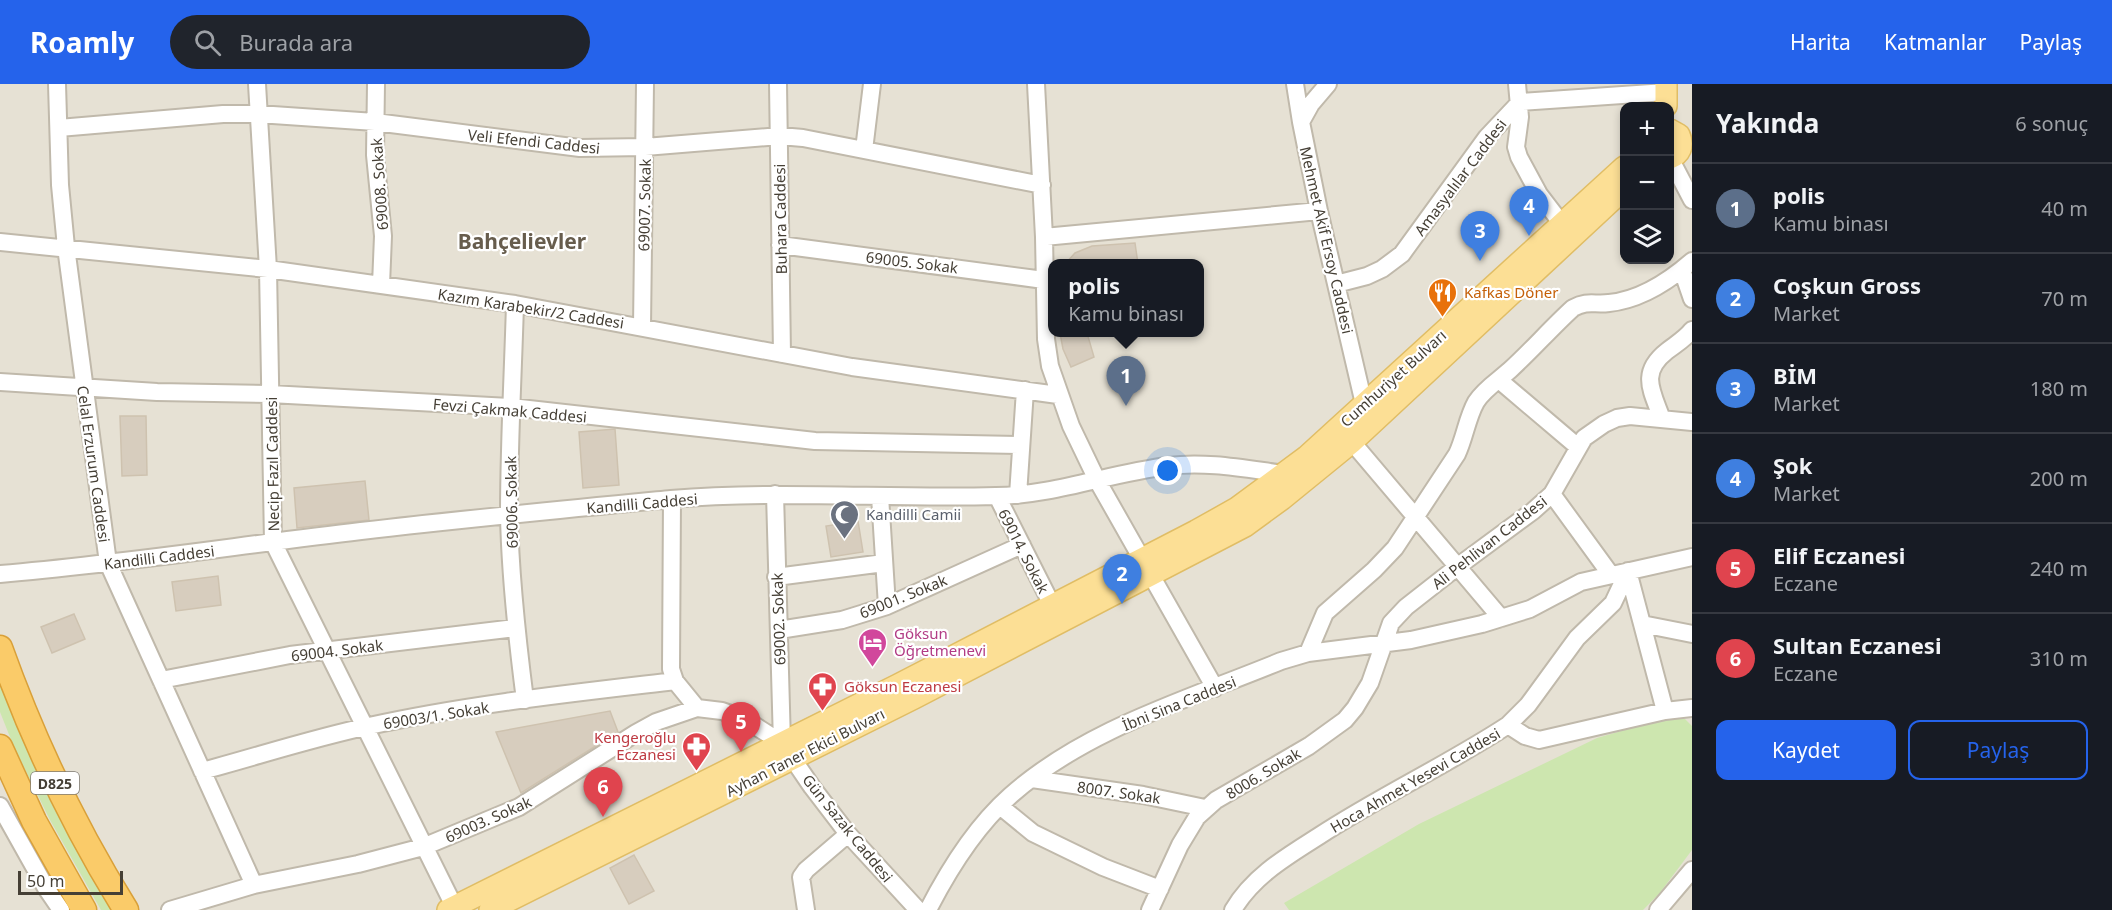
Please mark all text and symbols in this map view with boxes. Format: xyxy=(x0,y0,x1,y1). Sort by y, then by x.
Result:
search box xyxy=(170,15,590,69)
text: Roamly xyxy=(30,23,134,61)
icon: search xyxy=(191,26,224,59)
text: Burada ara xyxy=(239,27,353,57)
text: Harita xyxy=(1790,28,1851,56)
text: Katmanlar xyxy=(1884,28,1987,56)
text: Paylaş xyxy=(2020,28,2082,56)
map controls xyxy=(1620,102,1674,264)
button: + xyxy=(1620,102,1674,156)
text: Yakında xyxy=(1716,105,1819,141)
text: 6 sonuç xyxy=(2015,110,2088,137)
street label: Amasyalılar Caddesi xyxy=(1410,115,1510,239)
street label: Veli Efendi Caddesi xyxy=(467,124,601,158)
street label: 69008. Sokak xyxy=(366,137,392,231)
street label: Mehmet Akif Ersoy Caddesi xyxy=(1296,144,1358,336)
button: − xyxy=(1620,156,1674,210)
street label: 69007. Sokak xyxy=(633,159,655,251)
street label: Buhara Caddesi xyxy=(769,163,791,275)
text: polis xyxy=(1773,180,1825,210)
pin: 4 xyxy=(1510,186,1549,236)
text: 1 xyxy=(1730,195,1741,222)
text: 40 m xyxy=(2041,195,2088,222)
button: layers xyxy=(1620,210,1674,264)
text: Kamu binası xyxy=(1773,210,1889,237)
pin: 3 xyxy=(1460,212,1500,261)
district label: Bahçelievler xyxy=(458,227,587,255)
street label: 69005. Sokak xyxy=(865,246,959,278)
popup xyxy=(1048,259,1204,337)
text: polis xyxy=(1068,270,1120,300)
text: Coşkun Gross xyxy=(1773,270,1921,300)
restaurant icon: Kafkas Döner xyxy=(1427,276,1459,318)
place label: Kafkas Döner xyxy=(1464,282,1558,302)
street label: Kazım Karabekir/2 Caddesi xyxy=(436,283,626,333)
text: 2 xyxy=(1730,285,1741,312)
text: 70 m xyxy=(2041,285,2088,312)
text: Kamu binası xyxy=(1068,300,1184,327)
text: Market xyxy=(1773,300,1840,327)
street label: Cumhuriyet Bulvarı xyxy=(1336,325,1450,431)
pin: 1 xyxy=(1106,356,1146,406)
text: BİM xyxy=(1773,360,1817,390)
text: 3 xyxy=(1730,375,1741,402)
text: 180 m xyxy=(2030,375,2088,402)
street label: Celal Erzurum Caddesi xyxy=(73,384,115,544)
text: Market xyxy=(1773,390,1840,417)
street label: Fevzi Çakmak Caddesi xyxy=(432,393,588,427)
street label: Necip Fazıl Caddesi xyxy=(261,396,283,532)
text: Şok xyxy=(1773,450,1813,480)
street label: 69006. Sokak xyxy=(500,456,522,548)
your location xyxy=(1153,456,1182,485)
text: 4 xyxy=(1730,465,1741,492)
text: 200 m xyxy=(2030,465,2088,492)
text: Market xyxy=(1773,480,1840,507)
street label: Kandilli Caddesi xyxy=(586,488,698,518)
street label: Ali Pehlivan Caddesi xyxy=(1427,491,1551,593)
mosque icon: Kandilli Camii xyxy=(829,498,861,540)
place label: Kandilli Camii xyxy=(866,504,961,524)
street label: 69014. Sokak xyxy=(994,505,1054,597)
street label: Kandilli Caddesi xyxy=(102,540,216,574)
text: Elif Eczanesi xyxy=(1773,540,1905,570)
pin: 2 xyxy=(1102,554,1142,604)
text: 5 xyxy=(1730,555,1741,582)
text: 240 m xyxy=(2030,555,2088,582)
street label: 69001. Sokak xyxy=(856,569,950,623)
text: Eczane xyxy=(1773,570,1838,597)
street label: 69002. Sokak xyxy=(766,572,790,666)
place label: Göksun Öğretmenevi xyxy=(894,623,986,660)
hotel icon: Göksun Öğretmenevi xyxy=(857,626,889,668)
text: Sultan Eczanesi xyxy=(1773,630,1941,660)
street label: 69004. Sokak xyxy=(290,634,384,666)
text: 6 xyxy=(1730,645,1741,672)
text: 310 m xyxy=(2030,645,2088,672)
text: Eczane xyxy=(1773,660,1838,687)
pharmacy icon: Göksun Eczanesi xyxy=(807,670,839,712)
street label: İbni Sina Caddesi xyxy=(1119,671,1239,735)
place label: Göksun Eczanesi xyxy=(844,676,961,696)
street label: 69003/1. Sokak xyxy=(382,697,490,733)
pin: 5 xyxy=(722,702,760,752)
street label: Ayhan Taner Ekici Bulvarı xyxy=(722,703,888,801)
button: Kaydet xyxy=(1716,720,1896,780)
button: Paylaş xyxy=(1908,720,2088,780)
street label: Hoca Ahmet Yesevi Caddesi xyxy=(1326,723,1504,837)
place label: Kengeroğlu Eczanesi xyxy=(594,727,676,764)
pharmacy icon: Kengeroğlu Eczanesi xyxy=(681,730,713,772)
street label: 8006. Sokak xyxy=(1222,743,1304,803)
pin: 6 xyxy=(584,768,622,817)
street label: Gün Sazak Caddesi xyxy=(798,770,898,886)
road number: D825 xyxy=(31,772,79,794)
street label: 8007. Sokak xyxy=(1076,776,1162,808)
street label: 69003. Sokak xyxy=(442,791,534,847)
scale bar xyxy=(18,868,123,896)
text: 50 m xyxy=(27,870,64,892)

